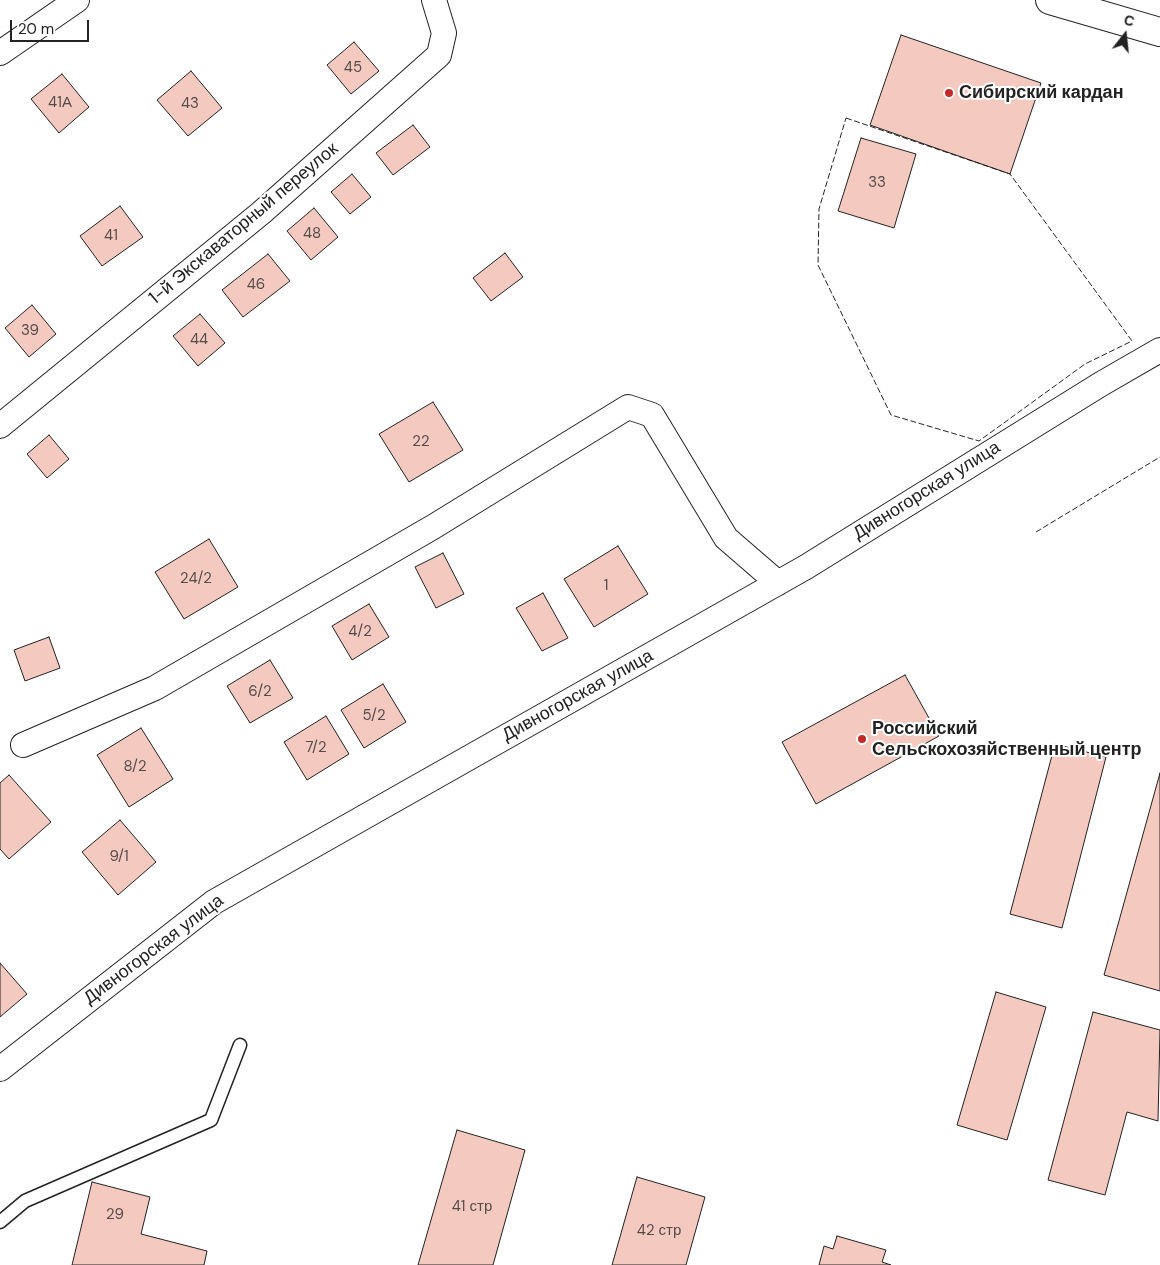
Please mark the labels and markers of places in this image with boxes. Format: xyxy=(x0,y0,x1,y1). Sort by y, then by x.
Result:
place label: Сибирский кардан xyxy=(959,82,1123,104)
marker: Сибирский кардан xyxy=(943,87,955,99)
place label: Российский Сельскохозяйственный центр xyxy=(872,718,1142,761)
marker: Российский Сельскохозяйственный центр xyxy=(856,733,868,745)

